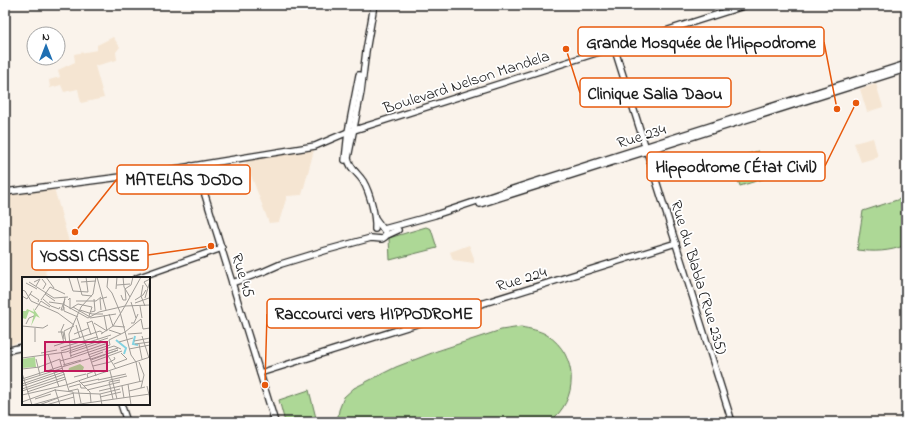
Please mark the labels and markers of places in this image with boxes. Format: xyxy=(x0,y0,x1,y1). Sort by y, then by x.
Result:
callout: Grande Mosquée de l'Hippodrome xyxy=(578,27,824,56)
callout: Clinique Salia Daou xyxy=(580,78,731,107)
callout: Hippodrome (État Civil) xyxy=(647,152,825,181)
callout: MATELAS DODO xyxy=(117,165,250,194)
callout: YOSSI CASSE xyxy=(32,241,148,270)
callout: Raccourci vers HIPPODROME xyxy=(267,299,481,328)

